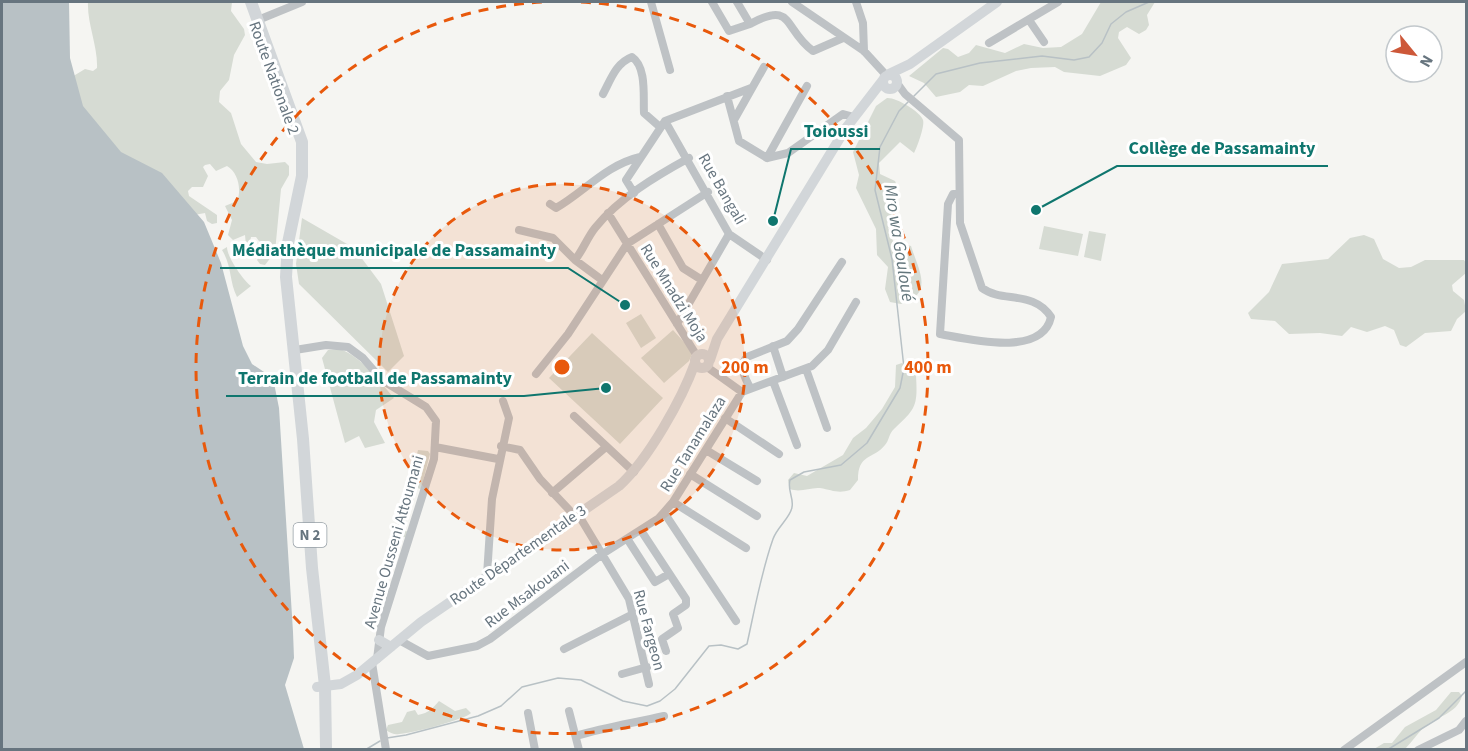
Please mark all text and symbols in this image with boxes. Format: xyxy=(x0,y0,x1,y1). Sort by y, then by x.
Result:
street label: Route Nationale 2 xyxy=(243,18,305,138)
north arrow xyxy=(1384,24,1444,84)
text: N xyxy=(1414,51,1438,71)
callout: Toioussi xyxy=(791,113,880,149)
text: Toioussi xyxy=(804,119,868,144)
callout: Collège de Passamainty xyxy=(1117,130,1328,166)
text: Collège de Passamainty xyxy=(1129,136,1316,161)
street label: Rue Bangali xyxy=(693,149,751,229)
water label: Mro wa Gouloué xyxy=(877,183,921,304)
callout: Médiathèque municipale de Passamainty xyxy=(220,232,568,268)
text: Médiathèque municipale de Passamainty xyxy=(232,238,557,263)
street label: Rue Mnadzi Moja xyxy=(635,239,713,347)
text: 200 m xyxy=(721,355,769,380)
text: 400 m xyxy=(904,355,952,380)
centre of rings xyxy=(552,357,572,377)
callout: Terrain de football de Passamainty xyxy=(226,360,524,396)
text: Terrain de football de Passamainty xyxy=(238,366,513,391)
street label: Rue Tanamalaza xyxy=(655,392,731,496)
street label: Avenue Ousseni Attoumani xyxy=(359,453,429,631)
street label: Route Départementale 3 xyxy=(445,499,591,610)
road number: N 2 xyxy=(294,523,326,547)
street label: Rue Msakouani xyxy=(480,555,574,633)
street label: Rue Fargeon xyxy=(628,587,670,673)

